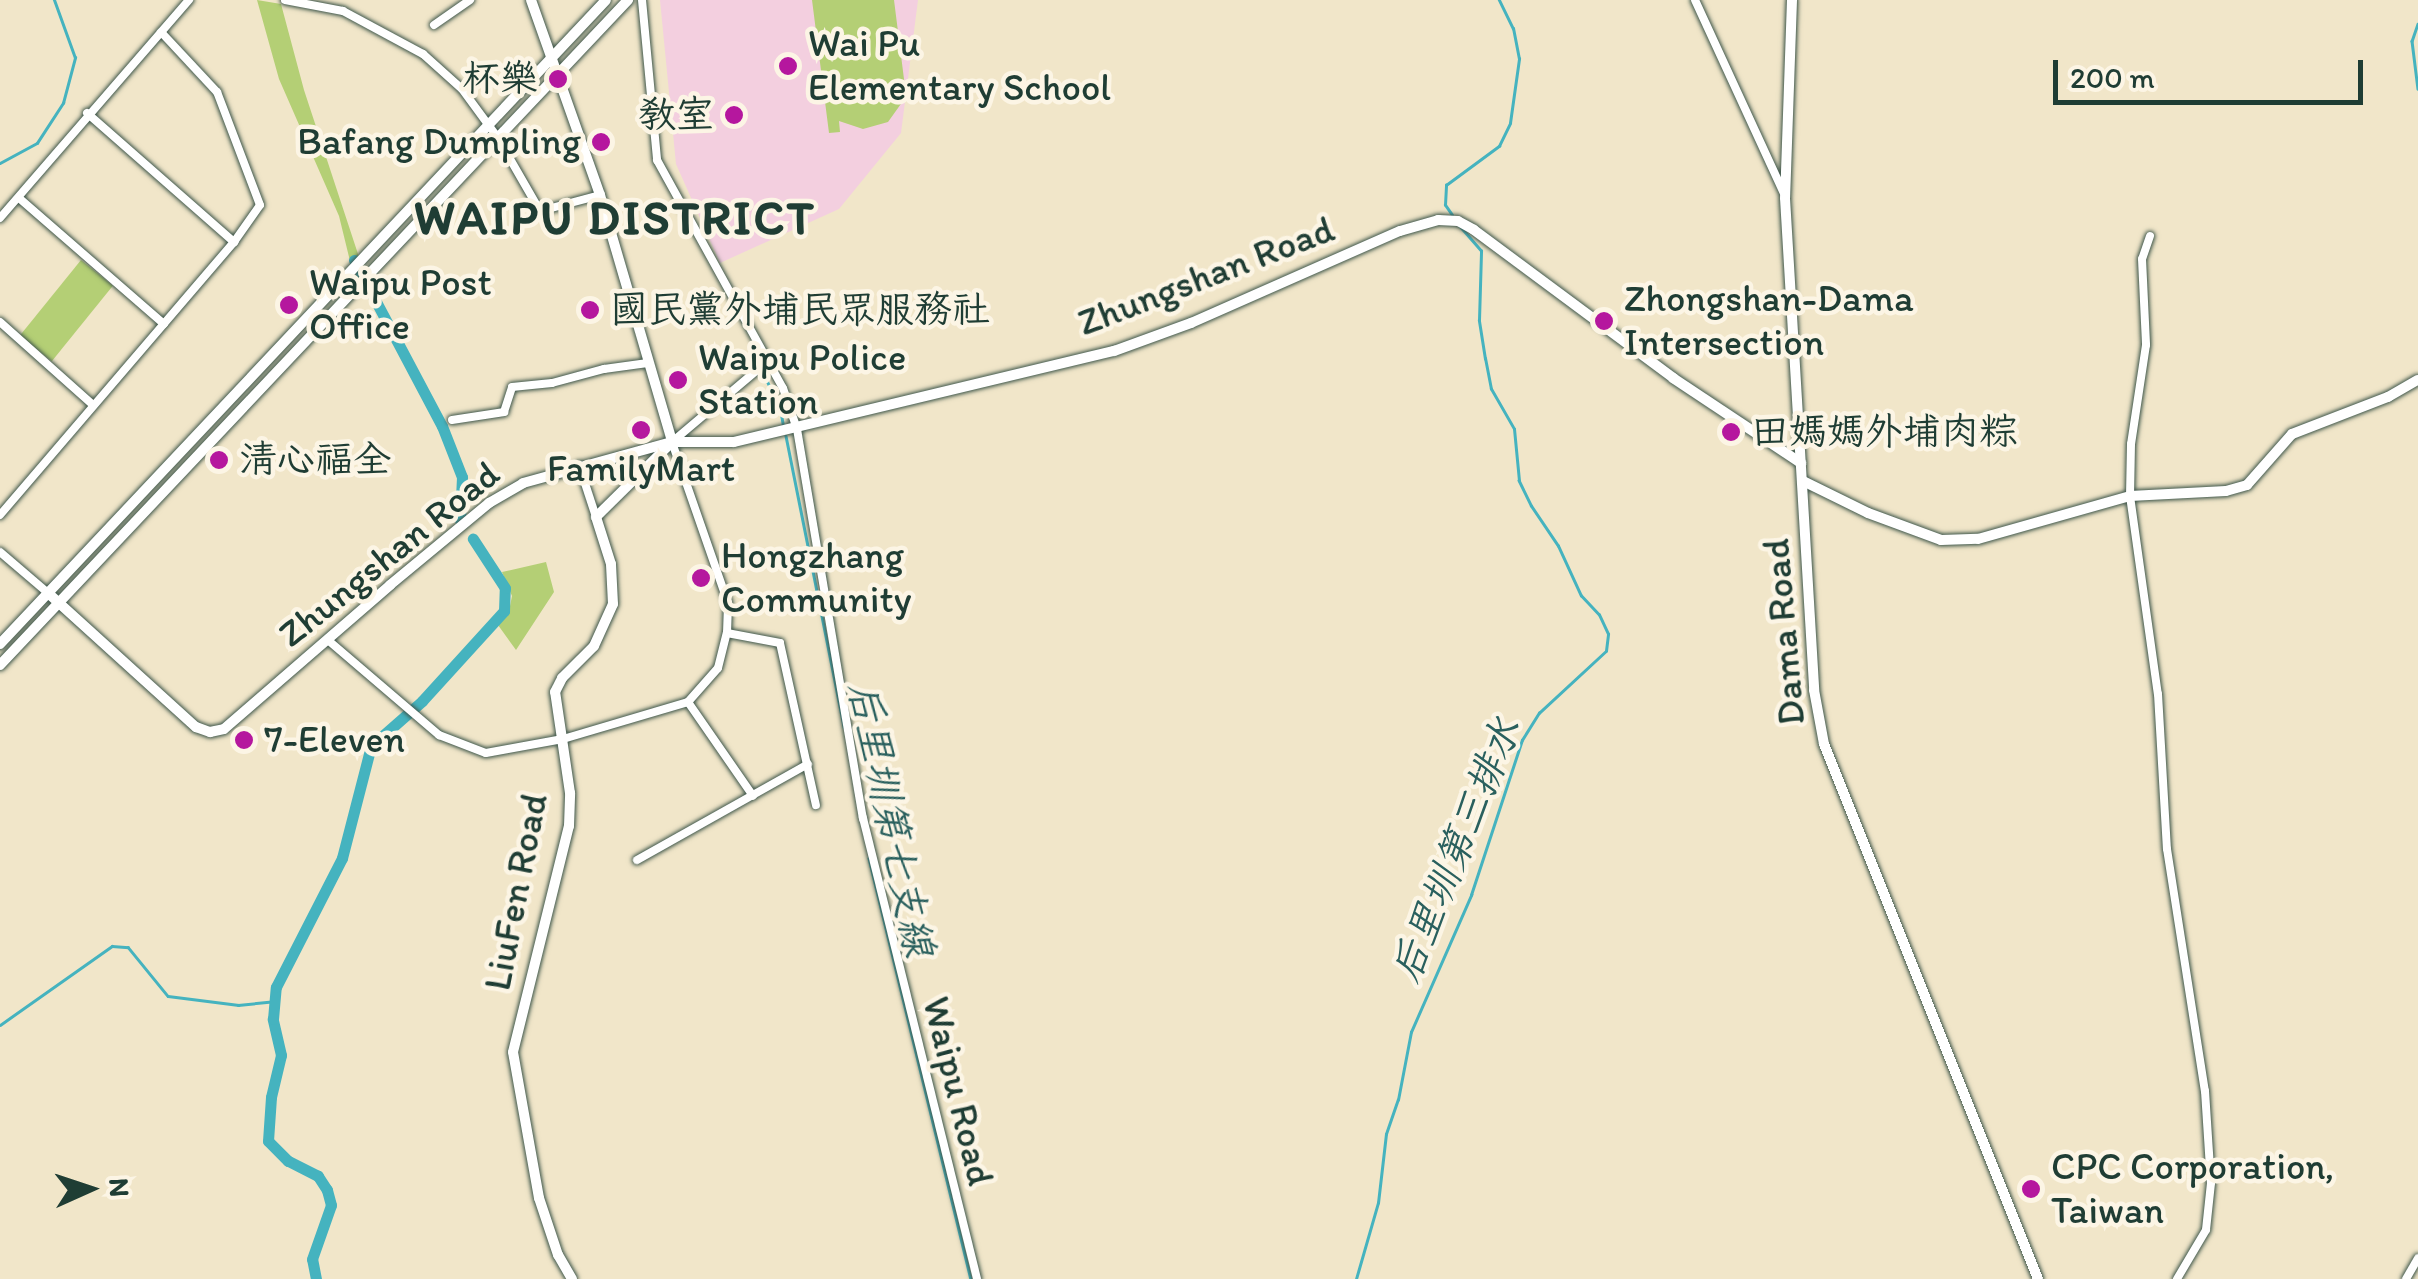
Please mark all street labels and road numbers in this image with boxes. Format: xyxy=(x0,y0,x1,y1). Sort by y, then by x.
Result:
street label: Zhungshan Road xyxy=(1072,206,1340,346)
street label: Zhungshan Road xyxy=(270,451,508,657)
street label: Dama Road xyxy=(1753,537,1815,727)
street label: LiuFen Road xyxy=(475,790,557,994)
street label: Waipu Road xyxy=(913,992,1003,1190)

